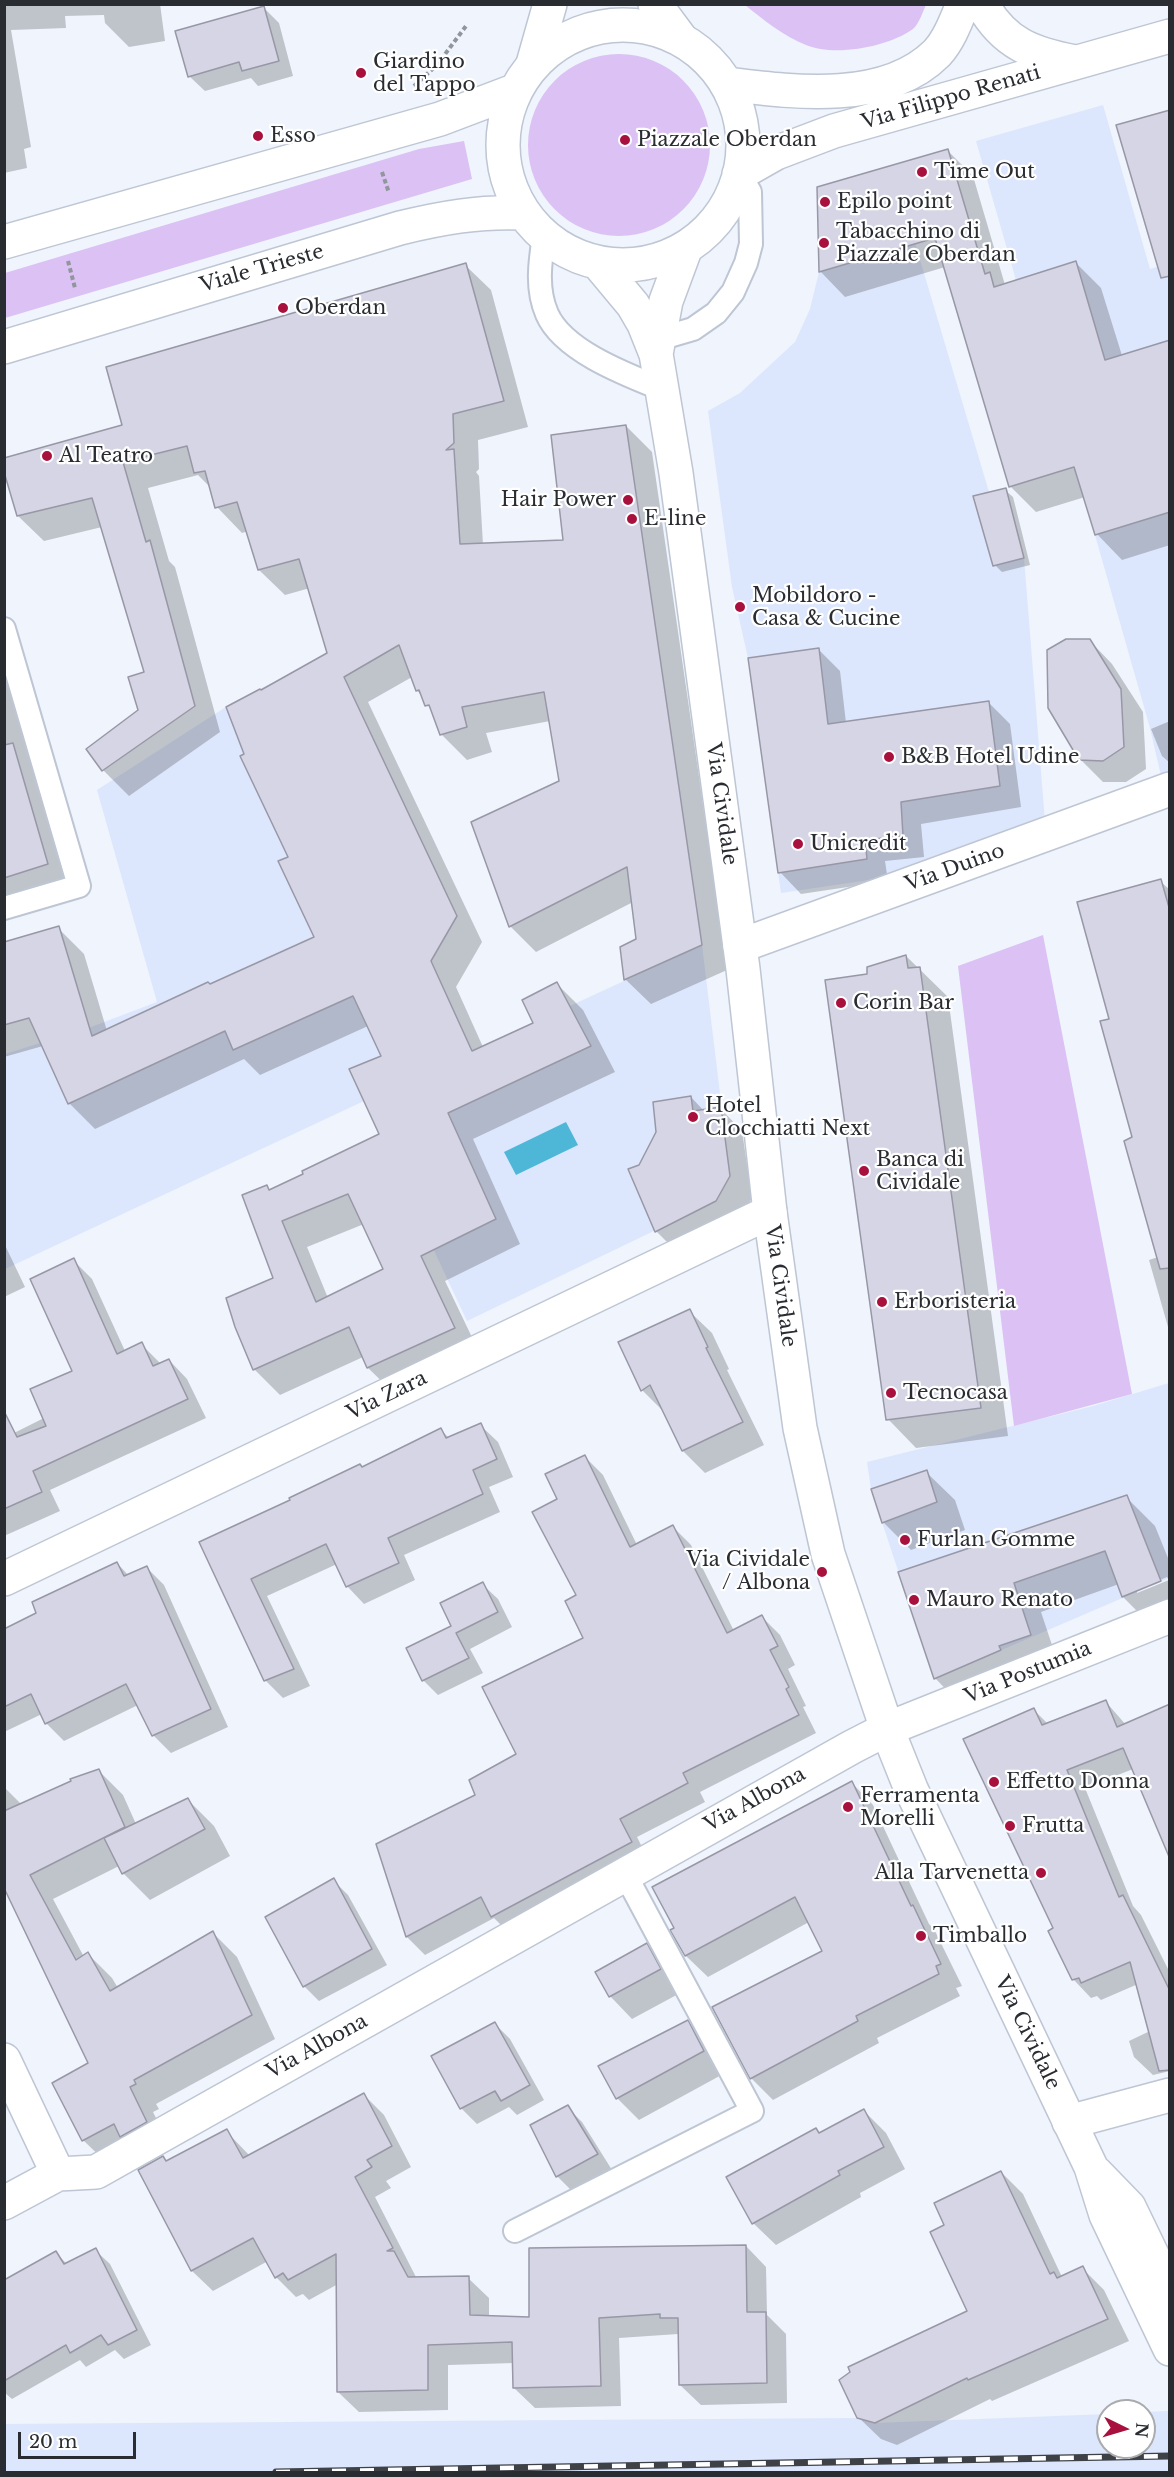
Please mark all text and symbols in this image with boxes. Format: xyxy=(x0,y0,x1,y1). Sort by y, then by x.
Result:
place label: Giardino del Tappo xyxy=(373,50,475,97)
street label: Via Filippo Renati xyxy=(859,61,1043,135)
marker: Giardino del Tappo xyxy=(354,66,368,80)
place label: Esso xyxy=(270,124,316,148)
place label: Piazzale Oberdan xyxy=(637,128,817,152)
marker: Esso xyxy=(251,129,265,143)
marker: Piazzale Oberdan xyxy=(618,133,632,147)
place label: Time Out xyxy=(934,160,1035,184)
marker: Time Out xyxy=(915,165,929,179)
place label: Epilo point xyxy=(837,190,952,214)
marker: Epilo point xyxy=(818,195,832,209)
place label: Tabacchino di Piazzale Oberdan xyxy=(836,220,1016,267)
marker: Tabacchino di Piazzale Oberdan xyxy=(817,236,831,250)
street label: Viale Trieste xyxy=(197,240,327,298)
place label: Oberdan xyxy=(295,296,386,320)
marker: Oberdan xyxy=(276,301,290,315)
place label: Al Teatro xyxy=(59,444,153,468)
marker: Al Teatro xyxy=(40,449,54,463)
place label: Hair Power xyxy=(501,488,616,512)
marker: Hair Power xyxy=(621,493,635,507)
place label: E-line xyxy=(644,507,706,531)
marker: E-line xyxy=(625,512,639,526)
place label: Mobildoro - Casa & Cucine xyxy=(752,584,901,631)
marker: Mobildoro - Casa & Cucine xyxy=(733,600,747,614)
street label: Via Cividale xyxy=(701,741,741,867)
place label: B&B Hotel Udine xyxy=(901,745,1079,769)
marker: B&B Hotel Udine xyxy=(882,750,896,764)
place label: Unicredit xyxy=(810,832,907,856)
marker: Unicredit xyxy=(791,837,805,851)
street label: Via Duino xyxy=(902,839,1008,897)
place label: Corin Bar xyxy=(853,991,954,1015)
marker: Corin Bar xyxy=(834,996,848,1010)
place label: Hotel Clocchiatti Next xyxy=(705,1094,870,1141)
marker: Hotel Clocchiatti Next xyxy=(686,1110,700,1124)
place label: Banca di Cividale xyxy=(876,1148,964,1195)
marker: Banca di Cividale xyxy=(857,1164,871,1178)
street label: Via Cividale xyxy=(760,1223,800,1349)
place label: Erboristeria xyxy=(894,1290,1016,1314)
marker: Erboristeria xyxy=(875,1295,889,1309)
street label: Via Zara xyxy=(343,1366,431,1426)
place label: Tecnocasa xyxy=(903,1381,1008,1405)
marker: Tecnocasa xyxy=(884,1386,898,1400)
place label: Furlan Gomme xyxy=(917,1528,1075,1552)
marker: Furlan Gomme xyxy=(898,1533,912,1547)
place label: Via Cividale / Albona xyxy=(687,1548,810,1595)
marker: Via Cividale / Albona xyxy=(815,1565,829,1579)
place label: Mauro Renato xyxy=(926,1588,1073,1612)
marker: Mauro Renato xyxy=(907,1593,921,1607)
street label: Via Postumia xyxy=(961,1637,1095,1709)
street label: Via Albona xyxy=(700,1762,810,1838)
place label: Effetto Donna xyxy=(1006,1770,1150,1794)
marker: Effetto Donna xyxy=(987,1775,1001,1789)
place label: Ferramenta Morelli xyxy=(860,1784,980,1831)
marker: Ferramenta Morelli xyxy=(841,1800,855,1814)
place label: Frutta xyxy=(1022,1814,1084,1838)
marker: Frutta xyxy=(1003,1819,1017,1833)
place label: Alla Tarvenetta xyxy=(874,1861,1029,1885)
marker: Alla Tarvenetta xyxy=(1034,1866,1048,1880)
place label: Timballo xyxy=(933,1924,1027,1948)
marker: Timballo xyxy=(914,1929,928,1943)
street label: Via Cividale xyxy=(989,1972,1065,2094)
street label: Via Albona xyxy=(262,2009,372,2085)
north arrow xyxy=(1096,2399,1156,2459)
scale bar xyxy=(21,2420,140,2458)
text: N xyxy=(1131,2422,1153,2439)
text: 20 m xyxy=(29,2431,77,2453)

